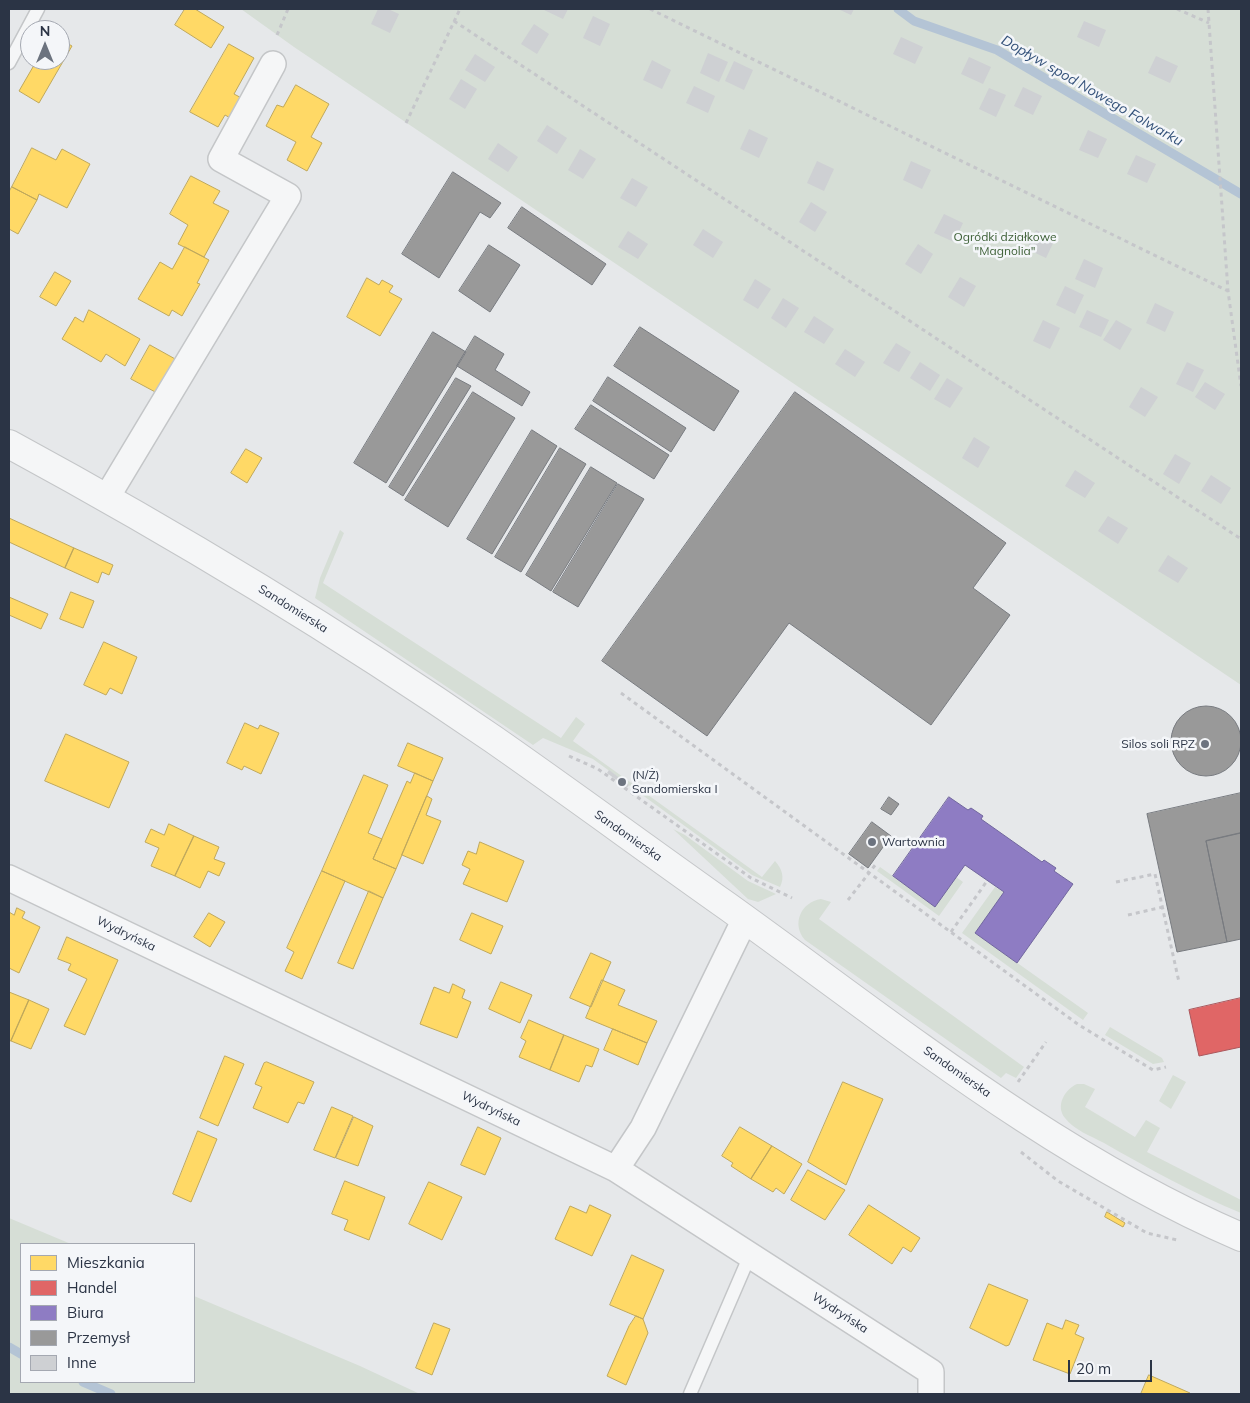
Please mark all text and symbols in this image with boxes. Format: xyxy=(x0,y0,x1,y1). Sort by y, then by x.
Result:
north arrow xyxy=(20,20,70,70)
text: N xyxy=(40,22,50,40)
water label: Dopływ spod Nowego Folwarku xyxy=(998,32,1186,150)
park label: Ogródki działkowe "Magnolia" xyxy=(954,230,1056,258)
street label: Sandomierska xyxy=(256,582,330,636)
place label: Silos soli RPZ xyxy=(1121,737,1195,751)
marker: Silos soli RPZ xyxy=(1199,738,1211,750)
place label: (N/Ż) Sandomierska I xyxy=(632,768,717,796)
marker: (N/Ż) Sandomierska I xyxy=(616,776,628,788)
street label: Sandomierska xyxy=(591,807,665,865)
place label: Wartownia xyxy=(882,835,945,849)
marker: Wartownia xyxy=(866,836,878,848)
street label: Wydryńska xyxy=(94,914,158,954)
street label: Sandomierska xyxy=(920,1043,994,1101)
street label: Wydryńska xyxy=(459,1089,523,1129)
legend xyxy=(20,1243,195,1383)
text: Mieszkania xyxy=(67,1253,145,1272)
text: Handel xyxy=(67,1278,117,1297)
street label: Wydryńska xyxy=(809,1290,871,1336)
text: Biura xyxy=(67,1303,104,1322)
text: Przemysł xyxy=(67,1328,130,1347)
scale bar xyxy=(1070,1350,1154,1382)
text: Inne xyxy=(67,1353,97,1372)
text: 20 m xyxy=(1076,1359,1111,1378)

